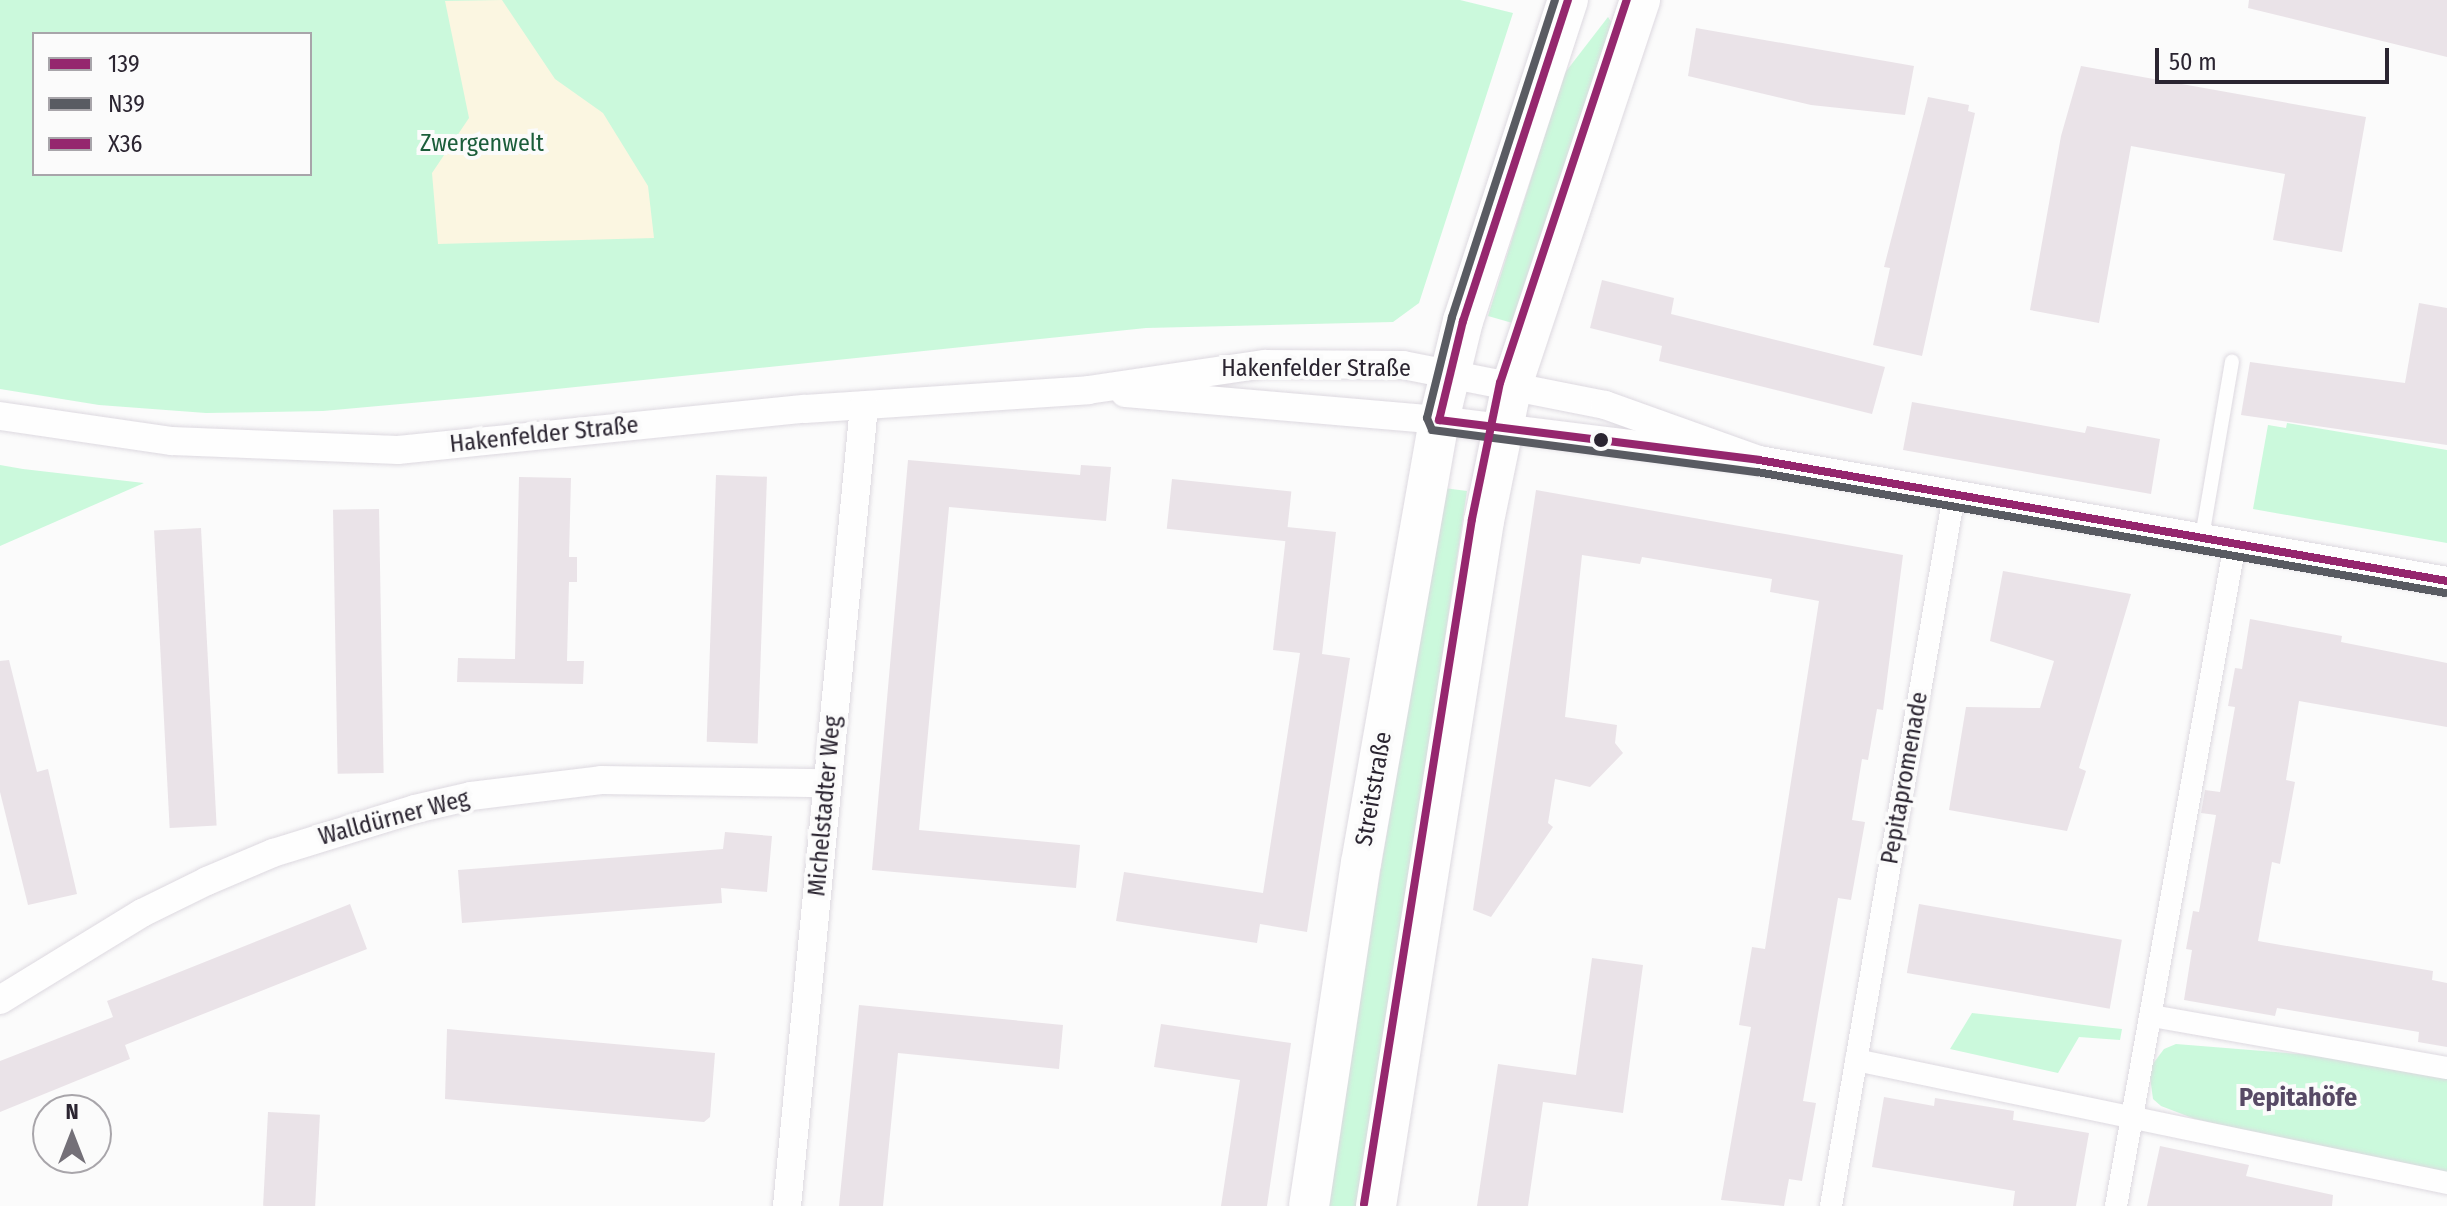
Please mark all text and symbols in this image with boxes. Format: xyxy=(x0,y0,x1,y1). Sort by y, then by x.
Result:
legend xyxy=(32,32,312,176)
scale bar xyxy=(2159,32,2393,82)
text: 50 m xyxy=(2169,48,2217,76)
text: 139 xyxy=(108,50,140,78)
text: N39 xyxy=(108,90,145,118)
text: X36 xyxy=(108,130,142,158)
park label: Zwergenwelt xyxy=(420,130,544,158)
street label: Hakenfelder Straße xyxy=(1221,355,1411,383)
street label: Hakenfelder Straße xyxy=(448,411,640,459)
unlabelled marker xyxy=(1593,432,1609,448)
street label: Pepitapromenade xyxy=(1876,690,1934,866)
street label: Michelstadter Weg xyxy=(803,715,847,897)
street label: Streitstraße xyxy=(1350,730,1398,848)
street label: Walldürner Weg xyxy=(316,784,472,852)
district label: Pepitahöfe xyxy=(2239,1082,2357,1114)
north arrow xyxy=(32,1094,112,1174)
text: N xyxy=(65,1098,79,1125)

